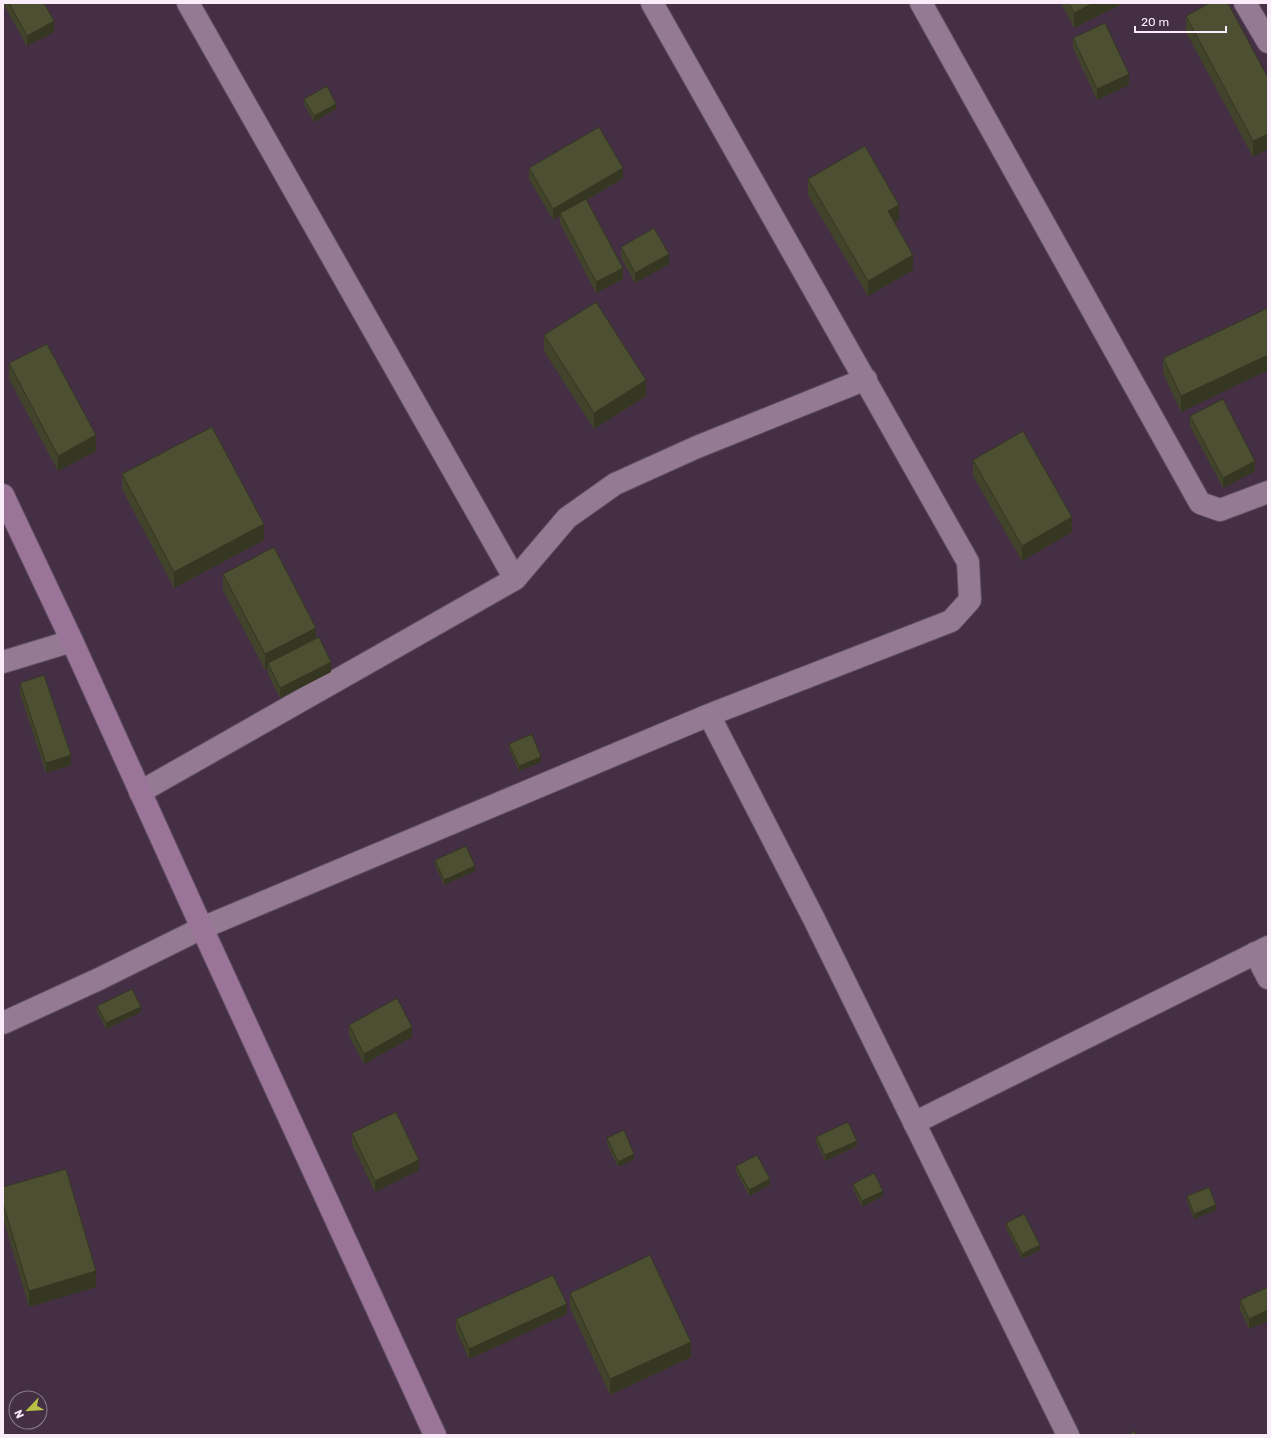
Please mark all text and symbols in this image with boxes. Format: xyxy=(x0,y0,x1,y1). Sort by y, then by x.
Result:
scale bar xyxy=(1135,8,1226,34)
text: 20 m xyxy=(1141,15,1169,29)
north arrow xyxy=(8,1390,48,1430)
text: N xyxy=(12,1408,27,1420)

